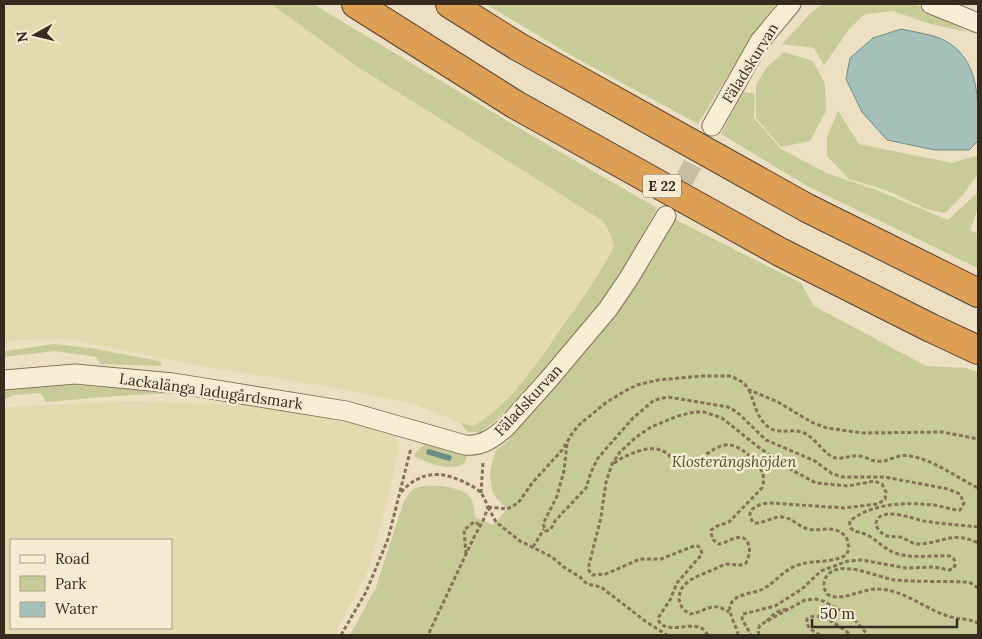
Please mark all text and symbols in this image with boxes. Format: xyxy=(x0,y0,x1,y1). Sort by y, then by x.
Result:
north arrow xyxy=(10,10,60,60)
street label: Fäladskurvan xyxy=(718,19,782,107)
text: N xyxy=(12,30,32,43)
road number: E 22 xyxy=(643,175,681,198)
street label: Fäladskurvan xyxy=(490,360,566,440)
street label: Lackalänga ladugårdsmark xyxy=(118,369,304,413)
park label: Klosterängshöjden xyxy=(672,452,797,471)
legend xyxy=(10,539,172,629)
text: Road xyxy=(55,549,90,568)
text: Park xyxy=(55,574,86,593)
scale bar xyxy=(812,596,957,628)
text: Water xyxy=(55,599,98,618)
text: 50 m xyxy=(820,604,855,623)

